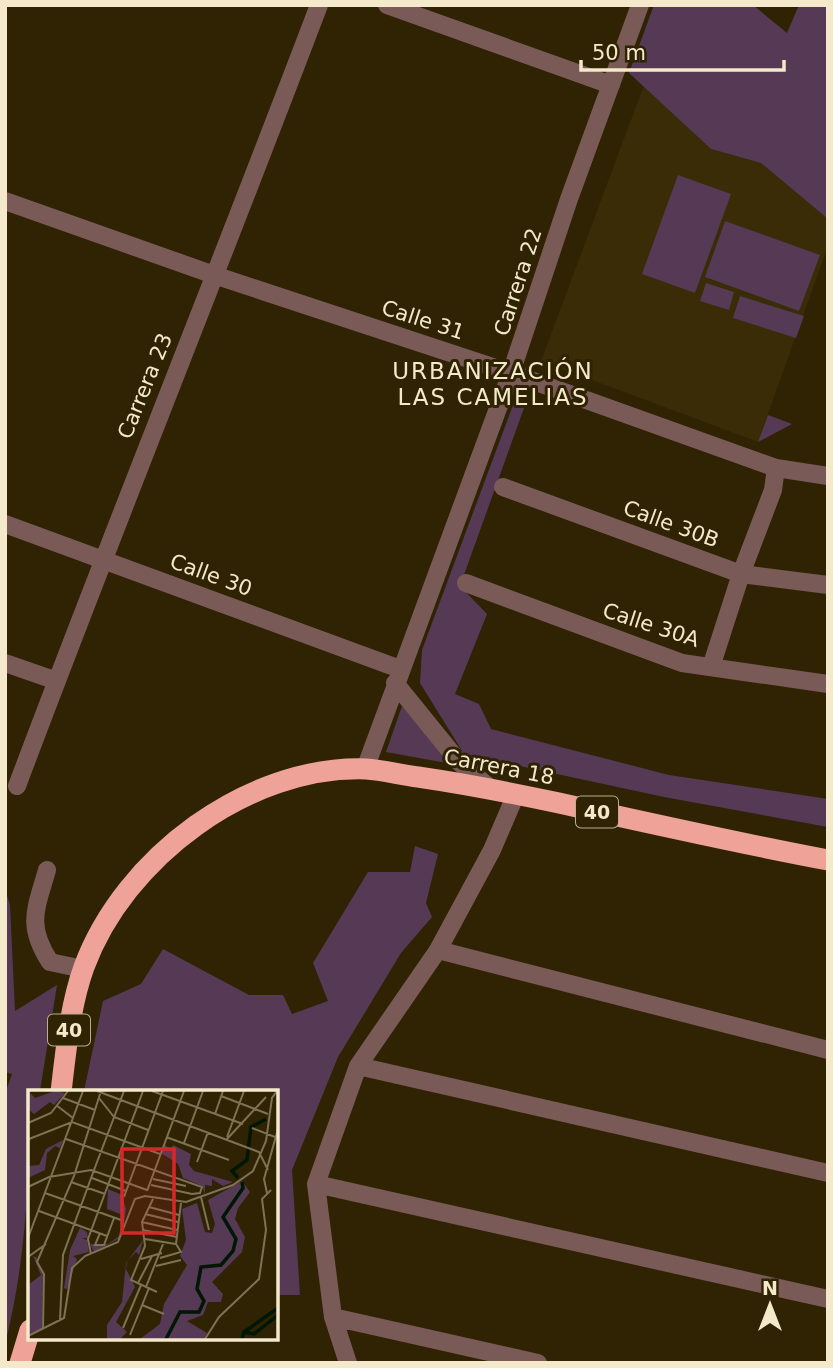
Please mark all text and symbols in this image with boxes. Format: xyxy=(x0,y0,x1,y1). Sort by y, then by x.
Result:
scale bar xyxy=(581,28,784,72)
text: 50 m xyxy=(592,41,646,65)
street label: Carrera 22 xyxy=(489,225,547,339)
street label: Calle 31 xyxy=(379,295,467,345)
street label: Carrera 23 xyxy=(113,330,177,442)
district label: URBANIZACIÓN LAS CAMELIAS xyxy=(392,357,594,410)
street label: Calle 30B xyxy=(620,496,722,552)
street label: Calle 30 xyxy=(167,549,255,601)
street label: Calle 30A xyxy=(600,598,703,652)
street label: Carrera 18 xyxy=(442,745,556,789)
road number: 40 xyxy=(576,796,618,828)
road number: 40 xyxy=(48,1014,90,1046)
inset map xyxy=(28,1090,278,1340)
north arrow xyxy=(735,1270,805,1340)
text: N xyxy=(762,1277,778,1299)

